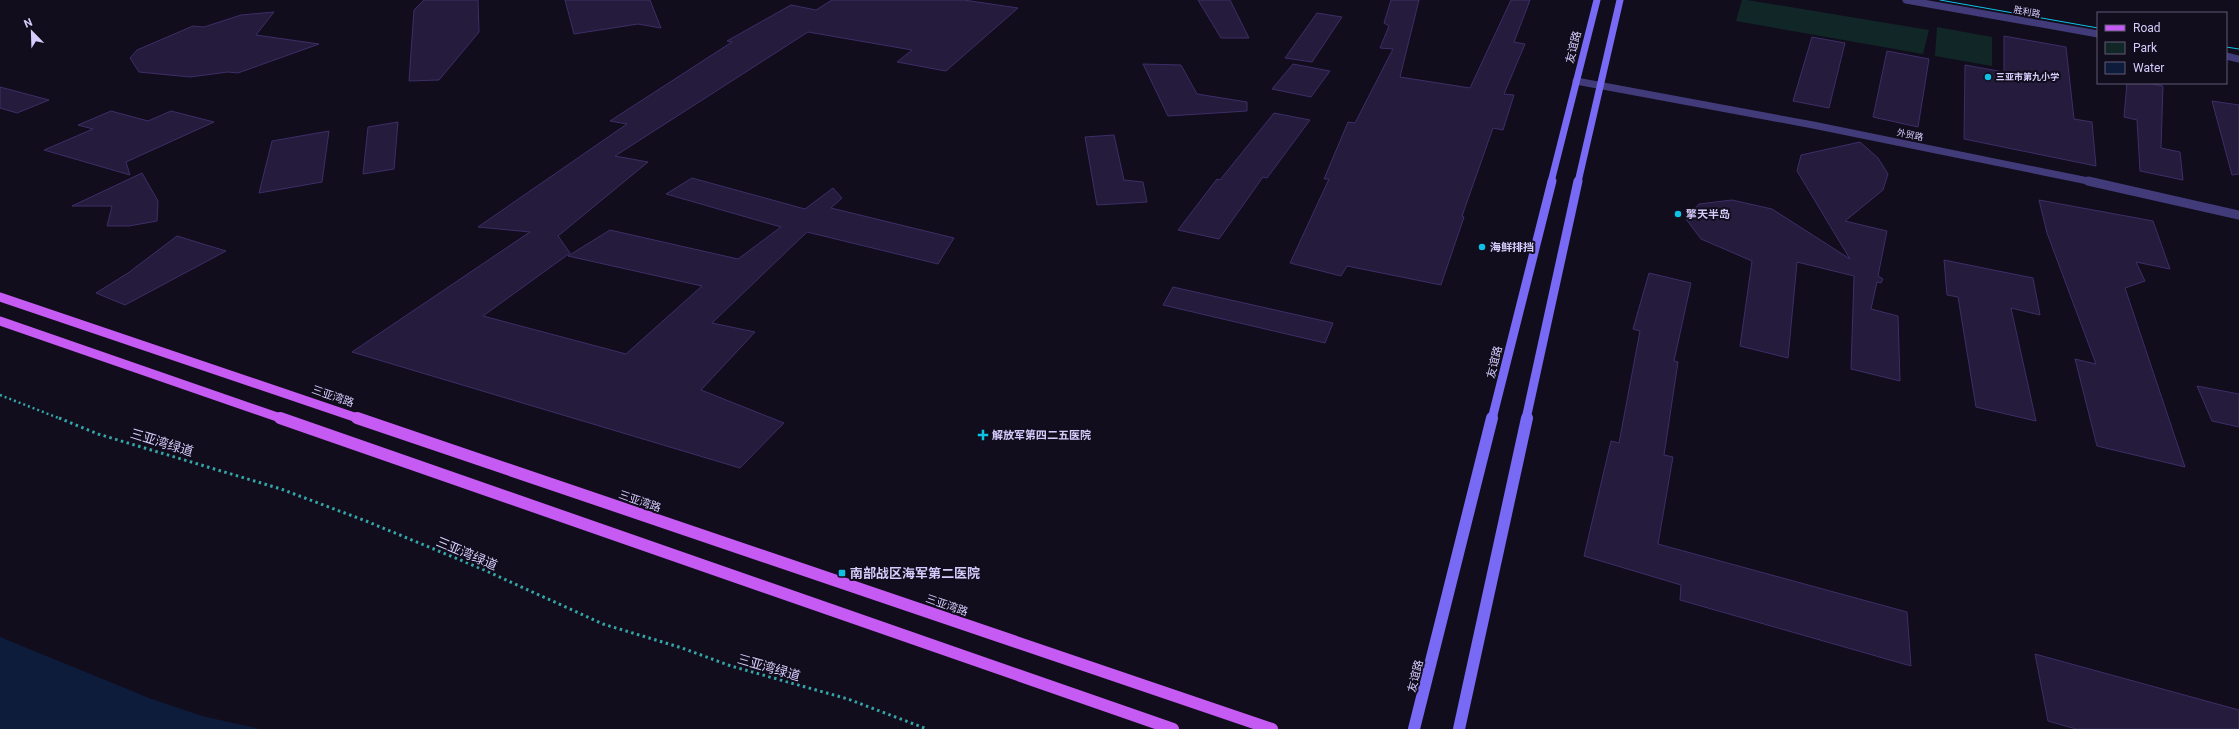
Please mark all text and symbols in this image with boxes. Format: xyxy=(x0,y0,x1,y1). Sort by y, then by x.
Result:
street label: 胜利路 xyxy=(2013,5,2041,19)
north arrow xyxy=(12,12,52,52)
legend xyxy=(2097,12,2227,84)
text: N xyxy=(22,16,35,31)
text: Road xyxy=(2133,21,2161,35)
street label: 友谊路 xyxy=(1563,30,1584,65)
text: Park xyxy=(2133,41,2158,55)
text: Water xyxy=(2133,61,2164,75)
marker: 三亚市第九小学 xyxy=(1983,72,1993,82)
place label: 三亚市第九小学 xyxy=(1996,72,2059,82)
street label: 外贸路 xyxy=(1896,127,1924,143)
place label: 擎天半岛 xyxy=(1686,208,1730,221)
marker: 擎天半岛 xyxy=(1673,209,1683,219)
place label: 海鲜排挡 xyxy=(1490,241,1534,254)
marker: 海鲜排挡 xyxy=(1477,242,1487,252)
street label: 友谊路 xyxy=(1484,345,1505,380)
street label: 三亚湾路 xyxy=(310,383,356,410)
street label: 三亚湾绿道 xyxy=(129,426,195,459)
marker: 解放军第四二五医院 xyxy=(977,429,989,441)
place label: 解放军第四二五医院 xyxy=(992,429,1091,442)
street label: 三亚湾路 xyxy=(617,488,663,515)
street label: 三亚湾绿道 xyxy=(434,534,500,573)
place label: 南部战区海军第二医院 xyxy=(850,566,980,581)
marker: 南部战区海军第二医院 xyxy=(837,568,847,578)
street label: 三亚湾路 xyxy=(924,592,970,619)
street label: 三亚湾绿道 xyxy=(736,651,802,684)
street label: 友谊路 xyxy=(1405,659,1426,694)

